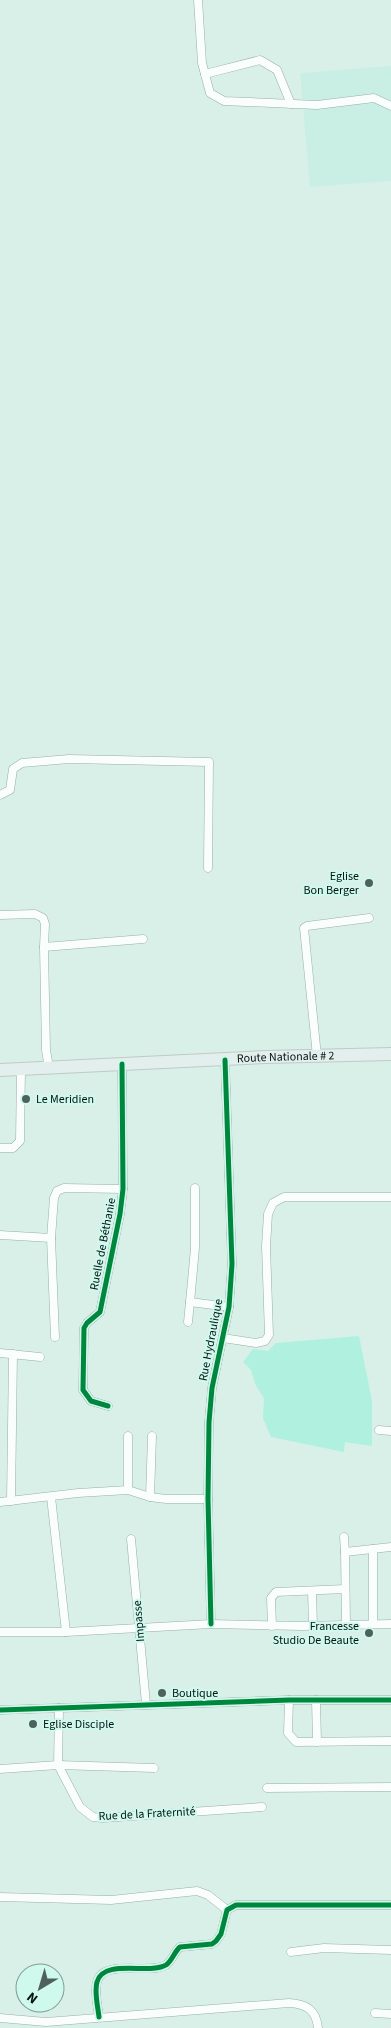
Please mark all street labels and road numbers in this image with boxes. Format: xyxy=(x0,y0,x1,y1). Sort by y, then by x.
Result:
street label: Route Nationale # 2 xyxy=(236,1047,335,1067)
street label: Ruelle de Béthanie xyxy=(86,1196,120,1292)
street label: Rue Hydraulique xyxy=(195,1297,227,1383)
street label: Impasse xyxy=(129,1599,149,1642)
street label: Rue de la Fraternité xyxy=(98,1803,196,1825)

